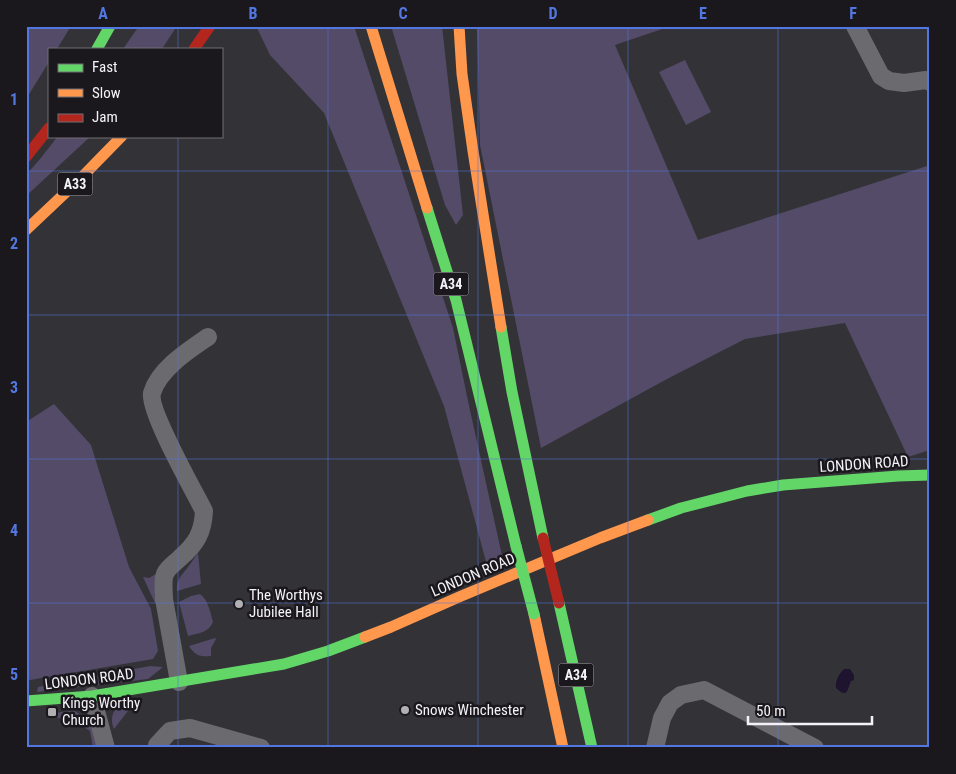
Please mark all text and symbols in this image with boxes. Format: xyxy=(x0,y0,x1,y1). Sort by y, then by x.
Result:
text: A xyxy=(98,4,108,23)
text: B xyxy=(249,4,258,23)
text: C xyxy=(398,4,408,23)
text: D xyxy=(548,4,558,23)
text: E xyxy=(699,4,707,23)
text: F xyxy=(849,4,857,23)
legend xyxy=(48,48,222,138)
text: Fast xyxy=(92,58,117,76)
text: Slow xyxy=(92,84,121,102)
text: 1 xyxy=(10,90,18,109)
text: Jam xyxy=(92,108,118,126)
road number: A33 xyxy=(58,172,92,195)
text: 2 xyxy=(10,234,18,253)
road number: A34 xyxy=(434,272,468,296)
text: 3 xyxy=(10,378,18,397)
street label: LONDON ROAD xyxy=(819,452,909,476)
text: 4 xyxy=(10,521,18,540)
street label: LONDON ROAD xyxy=(428,549,518,601)
place label: The Worthys Jubilee Hall xyxy=(249,586,323,621)
marker: The Worthys Jubilee Hall xyxy=(233,598,245,610)
road number: A34 xyxy=(558,664,594,686)
text: 5 xyxy=(10,665,18,684)
street label: LONDON ROAD xyxy=(44,665,134,693)
place label: Kings Worthy Church xyxy=(62,694,140,729)
scale bar xyxy=(748,694,872,726)
place label: Snows Winchester xyxy=(415,701,524,719)
text: 50 m xyxy=(756,702,786,720)
marker: Snows Winchester xyxy=(399,704,411,716)
marker: Kings Worthy Church xyxy=(46,706,58,718)

